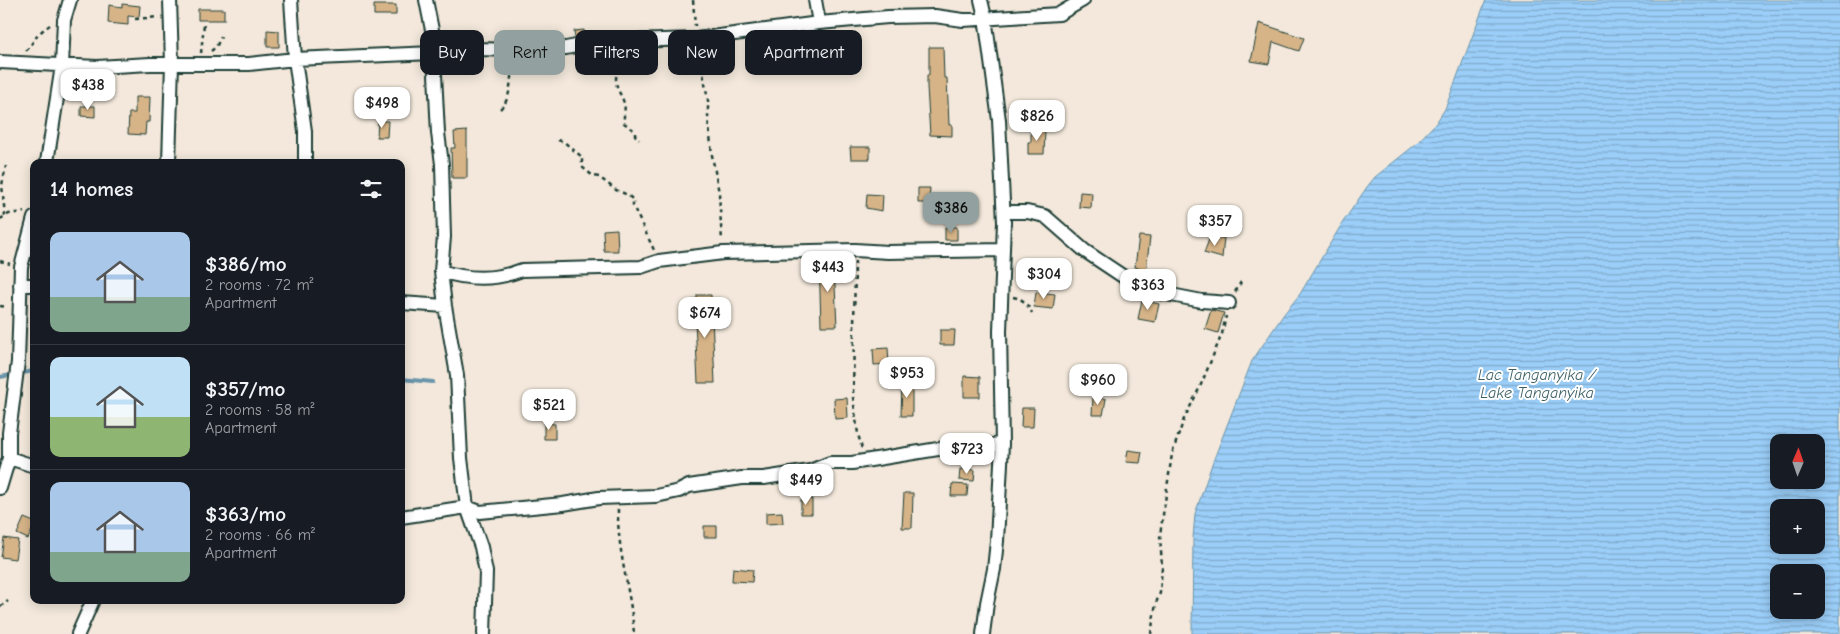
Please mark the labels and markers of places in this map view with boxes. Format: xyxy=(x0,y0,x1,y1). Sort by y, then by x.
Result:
pin: $438 xyxy=(58,68,118,111)
pin: $498 xyxy=(352,86,412,129)
pin: $826 xyxy=(1007,100,1067,142)
pin: $386 xyxy=(921,192,981,234)
pin: $357 xyxy=(1185,204,1245,247)
pin: $443 xyxy=(798,250,858,293)
pin: $304 xyxy=(1014,258,1074,300)
pin: $363 xyxy=(1118,268,1178,311)
pin: $674 xyxy=(675,296,735,339)
pin: $953 xyxy=(877,356,937,399)
pin: $960 xyxy=(1068,364,1128,406)
pin: $521 xyxy=(519,388,579,431)
pin: $723 xyxy=(937,432,997,475)
pin: $449 xyxy=(776,464,836,506)

